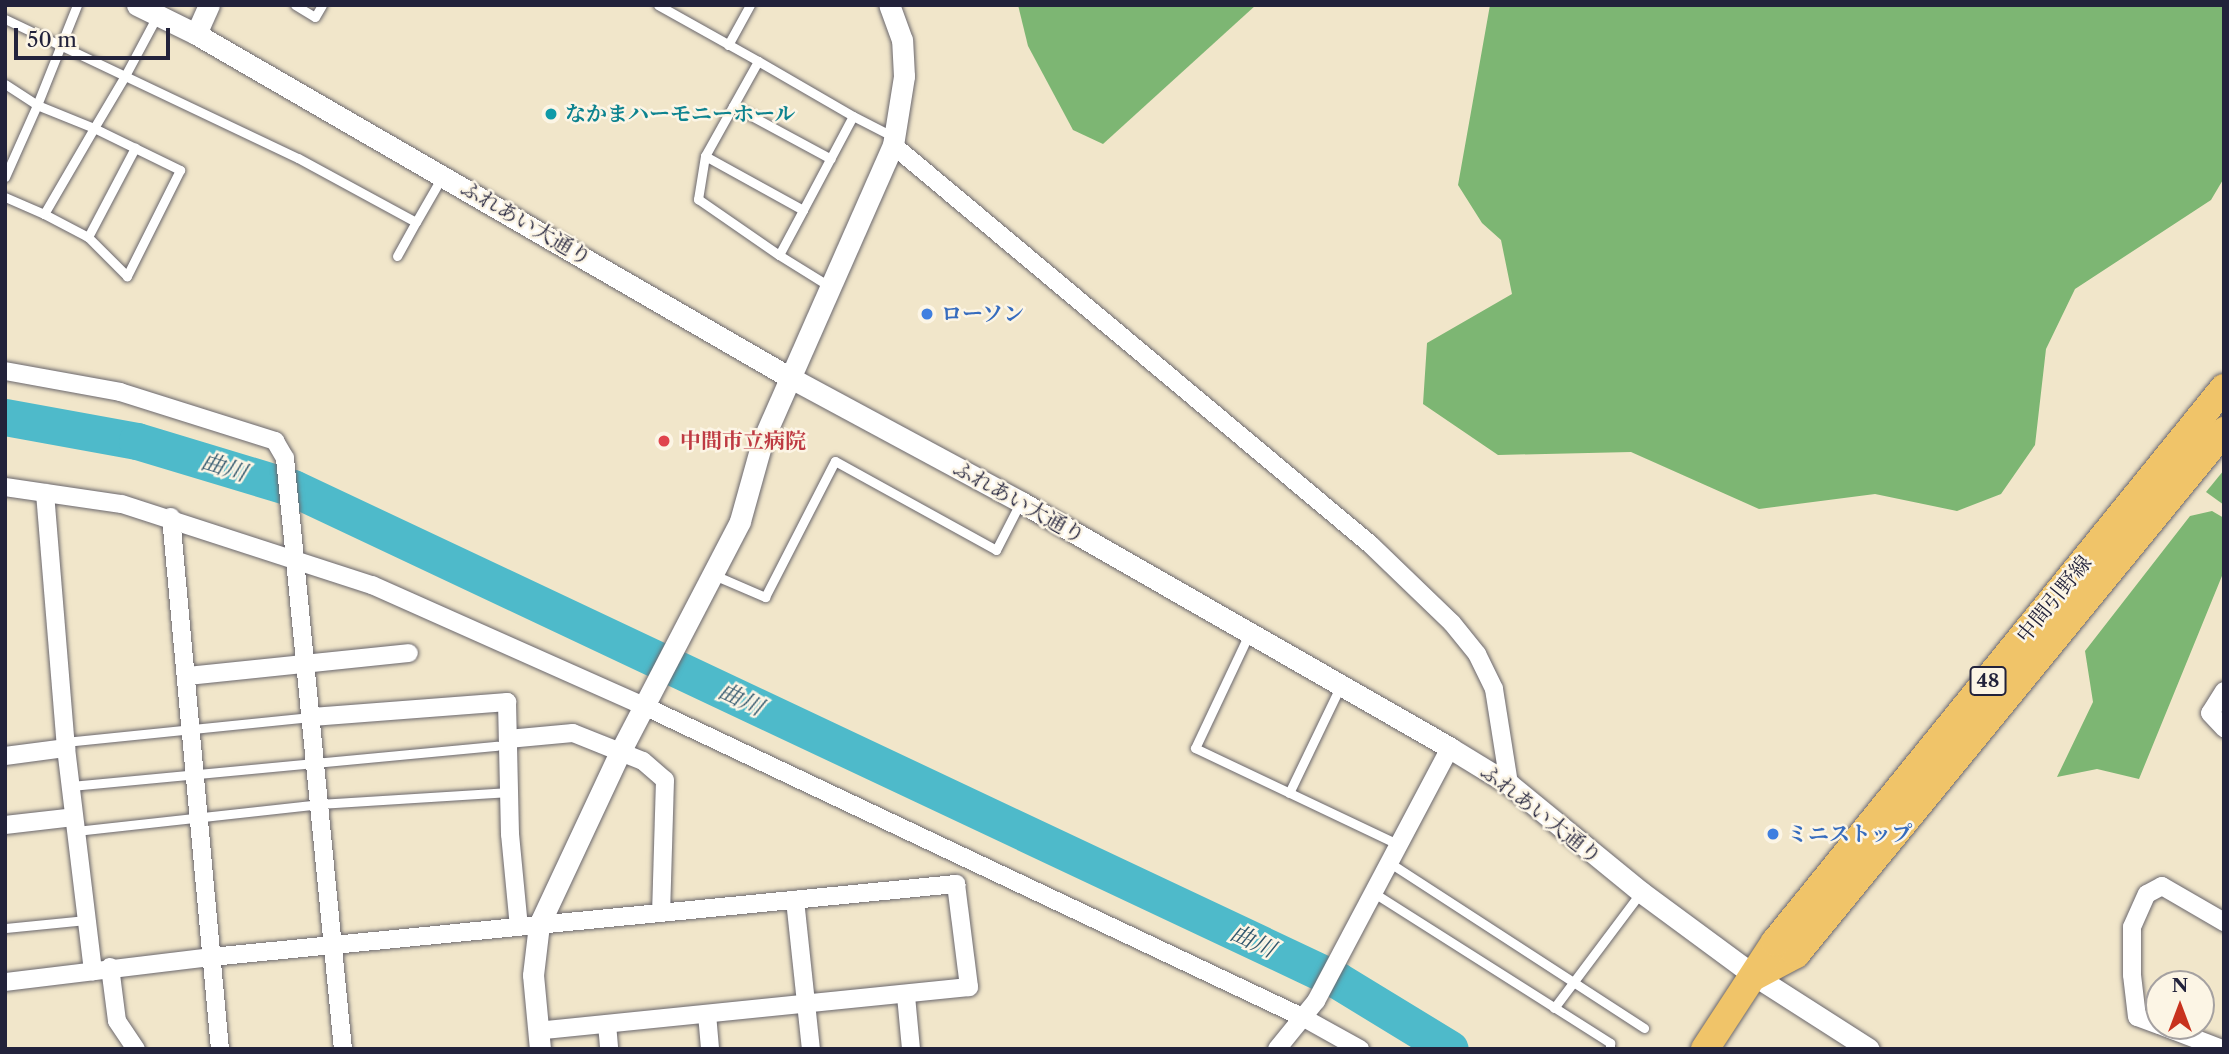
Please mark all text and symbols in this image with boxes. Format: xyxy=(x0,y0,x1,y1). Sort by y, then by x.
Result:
scale bar xyxy=(18,14,173,58)
text: 50 m xyxy=(27,27,77,52)
place label: なかまハーモニーホール xyxy=(565,101,796,127)
marker: なかまハーモニーホール xyxy=(543,106,559,122)
street label: ふれあい大通り xyxy=(456,175,596,271)
place label: ローソン xyxy=(941,301,1025,327)
marker: ローソン xyxy=(919,306,935,322)
place label: 中間市立病院 xyxy=(680,428,806,454)
marker: 中間市立病院 xyxy=(654,431,674,451)
water label: 曲川 xyxy=(198,447,250,487)
street label: ふれあい大通り xyxy=(949,455,1089,549)
street label: 中間引野線 xyxy=(2011,550,2097,648)
road number: 48 xyxy=(1969,666,2007,696)
water label: 曲川 xyxy=(714,677,768,721)
street label: ふれあい大通り xyxy=(1475,759,1607,869)
place label: ミニストップ xyxy=(1787,821,1913,847)
marker: ミニストップ xyxy=(1765,826,1781,842)
water label: 曲川 xyxy=(1226,919,1280,963)
north arrow xyxy=(2145,970,2215,1040)
text: N xyxy=(2172,974,2188,997)

